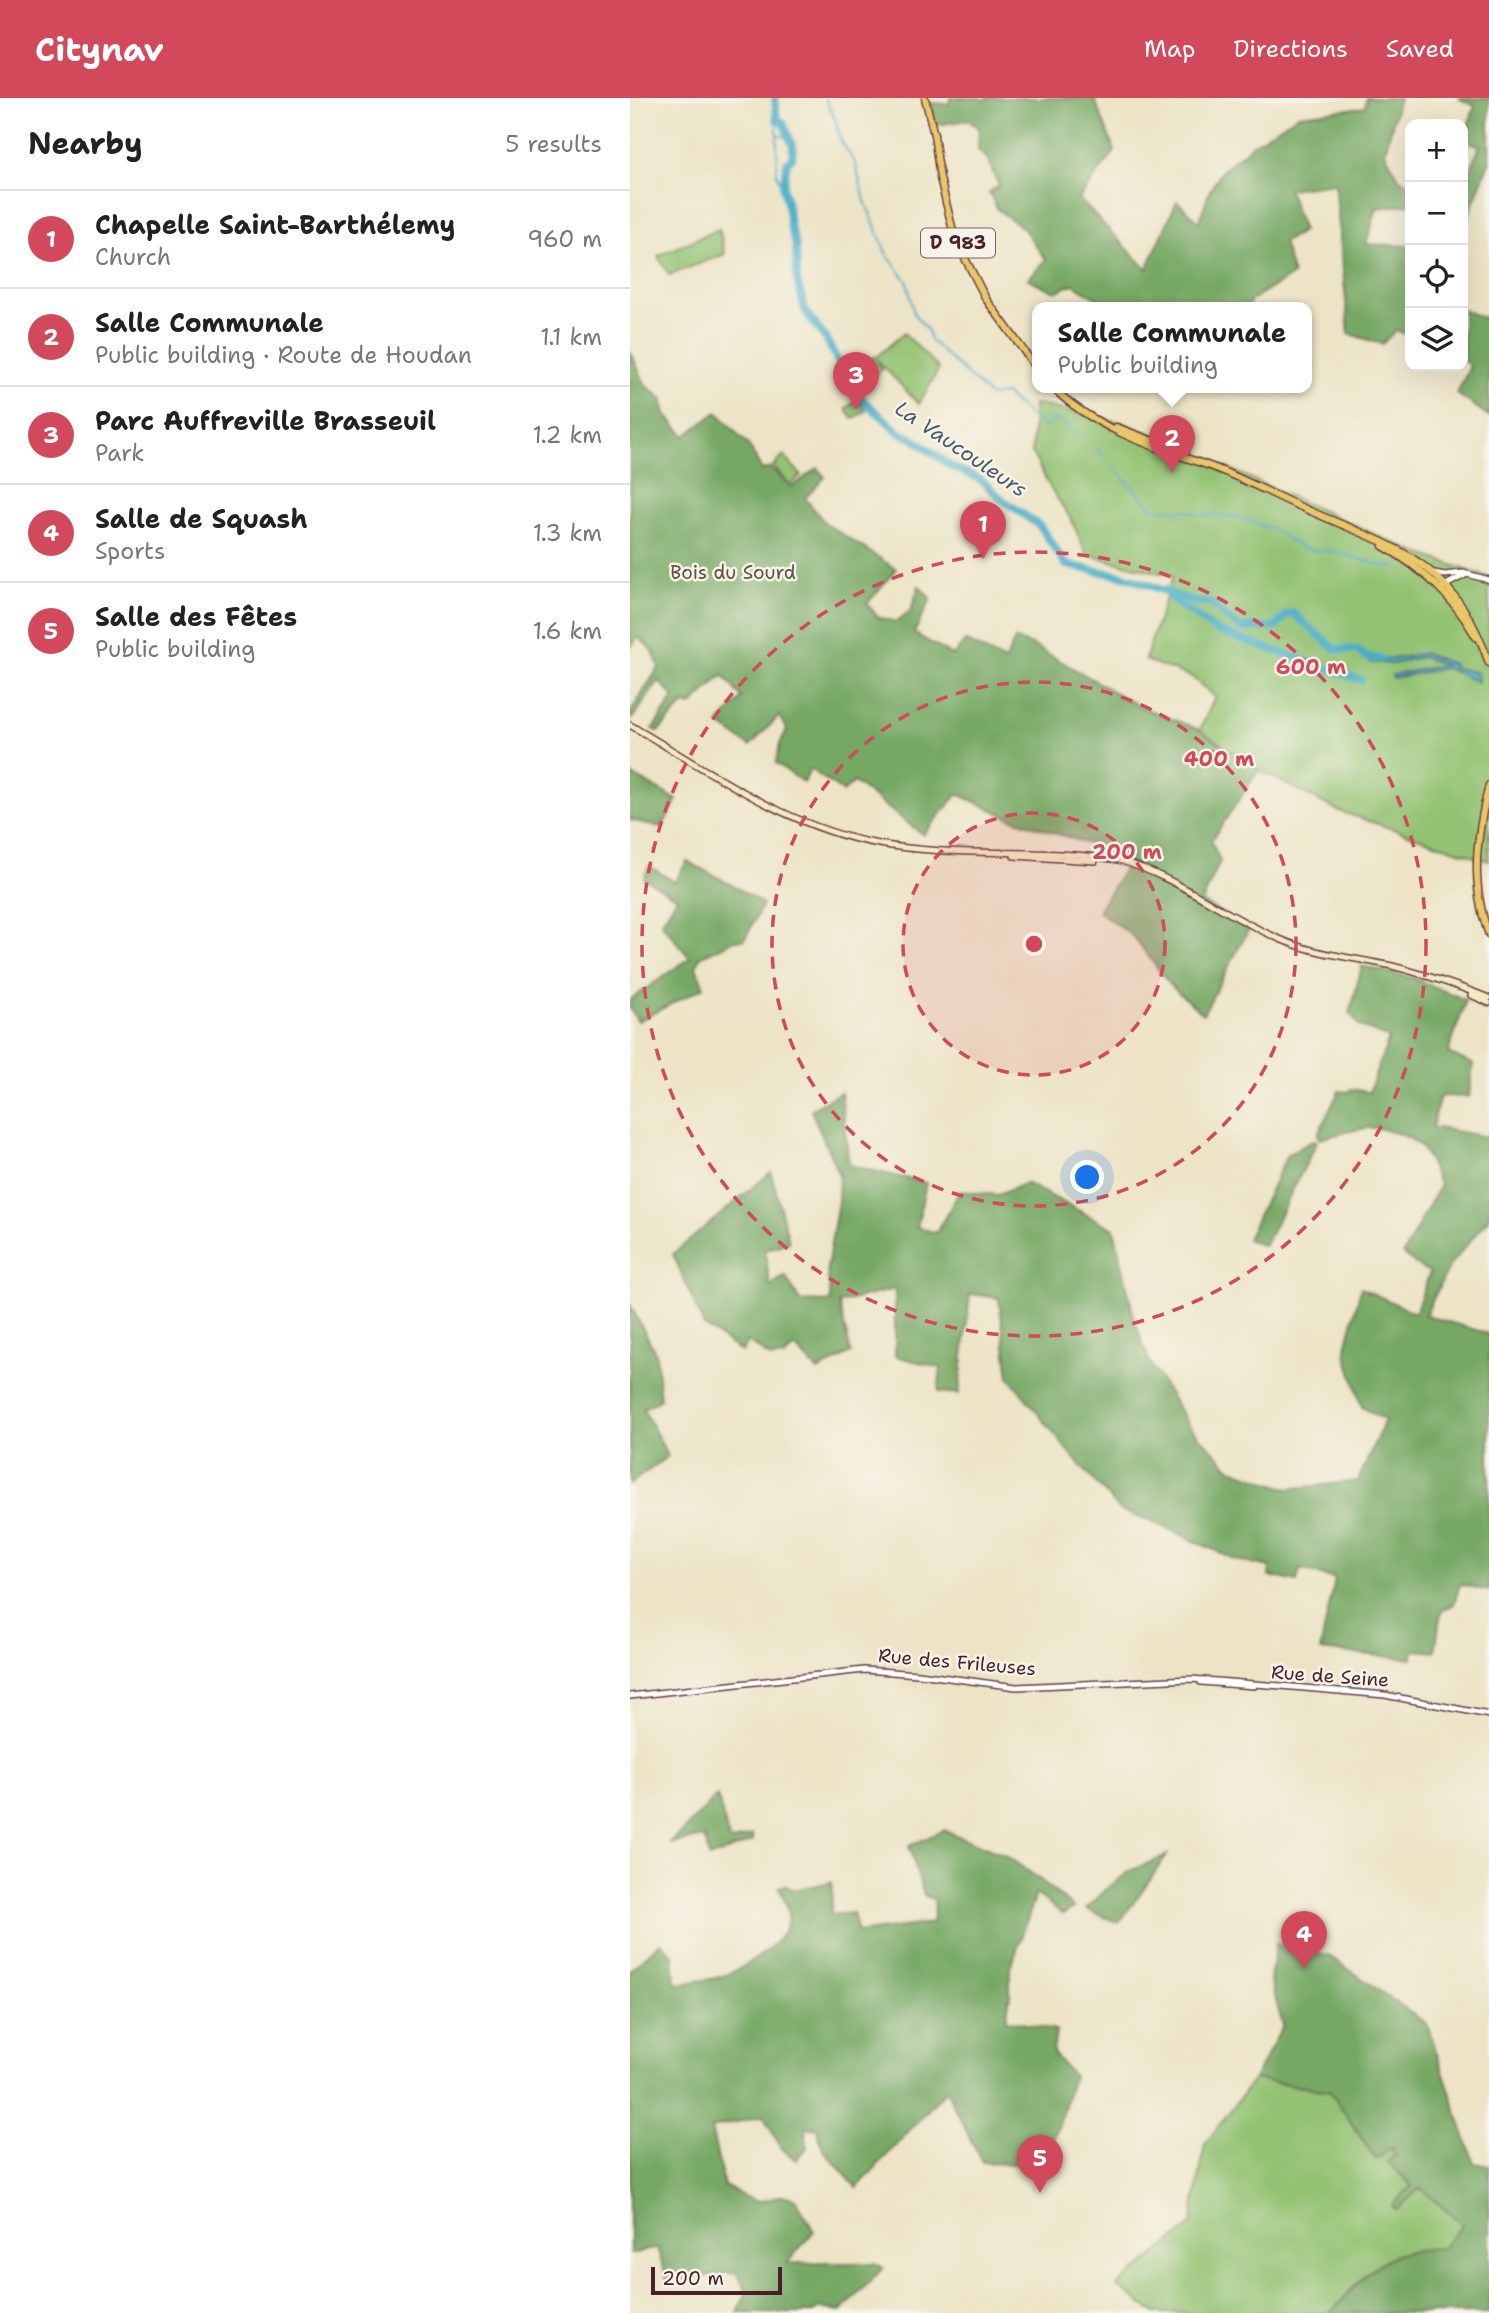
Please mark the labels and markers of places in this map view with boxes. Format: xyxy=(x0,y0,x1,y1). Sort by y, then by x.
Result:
pin: 3 xyxy=(833,352,879,410)
pin: 2 xyxy=(1149,415,1195,473)
pin: 1 xyxy=(960,501,1006,559)
centre of rings xyxy=(1022,932,1046,956)
pin: 4 xyxy=(1281,1911,1327,1969)
pin: 5 xyxy=(1017,2135,1063,2193)

